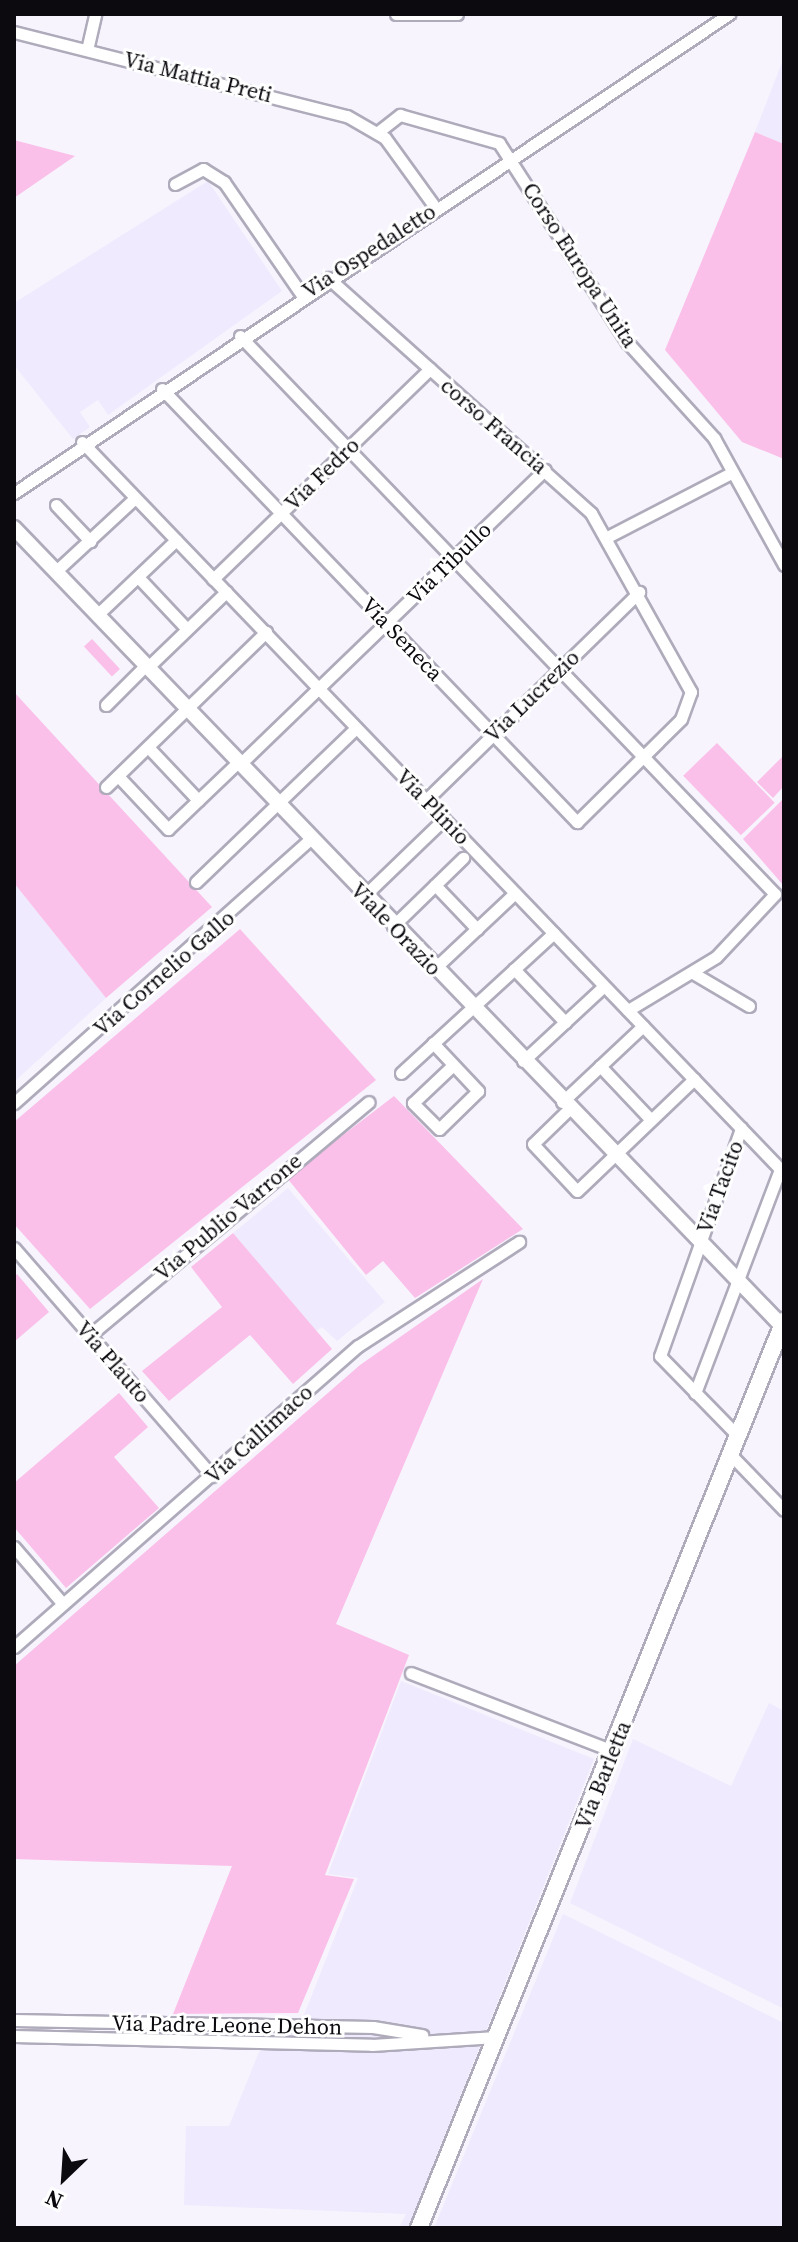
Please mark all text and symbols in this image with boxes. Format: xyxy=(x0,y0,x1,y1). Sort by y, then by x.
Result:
street label: Via Mattia Preti xyxy=(121,46,275,108)
street label: Corso Europa Unita xyxy=(517,178,643,352)
street label: Via Ospedaletto xyxy=(297,198,441,304)
street label: corso Francia xyxy=(435,372,553,480)
street label: Via Fedro xyxy=(279,432,365,516)
street label: Via Tibullo xyxy=(401,516,497,610)
street label: Via Seneca xyxy=(356,592,448,686)
street label: Via Lucrezio xyxy=(479,644,585,748)
street label: Via Plinio xyxy=(390,764,476,850)
street label: Viale Orazio xyxy=(345,877,447,981)
street label: Via Cornelio Gallo xyxy=(88,905,240,1041)
street label: Via Tacito xyxy=(691,1137,749,1237)
street label: Via Publio Varrone xyxy=(149,1147,307,1287)
street label: Via Plauto xyxy=(70,1316,156,1408)
street label: Via Callimaco xyxy=(200,1379,318,1489)
street label: Via Barletta xyxy=(569,1717,637,1833)
street label: Via Padre Leone Dehon xyxy=(112,2010,342,2040)
north arrow xyxy=(24,2138,104,2218)
text: N xyxy=(40,2183,67,2217)

